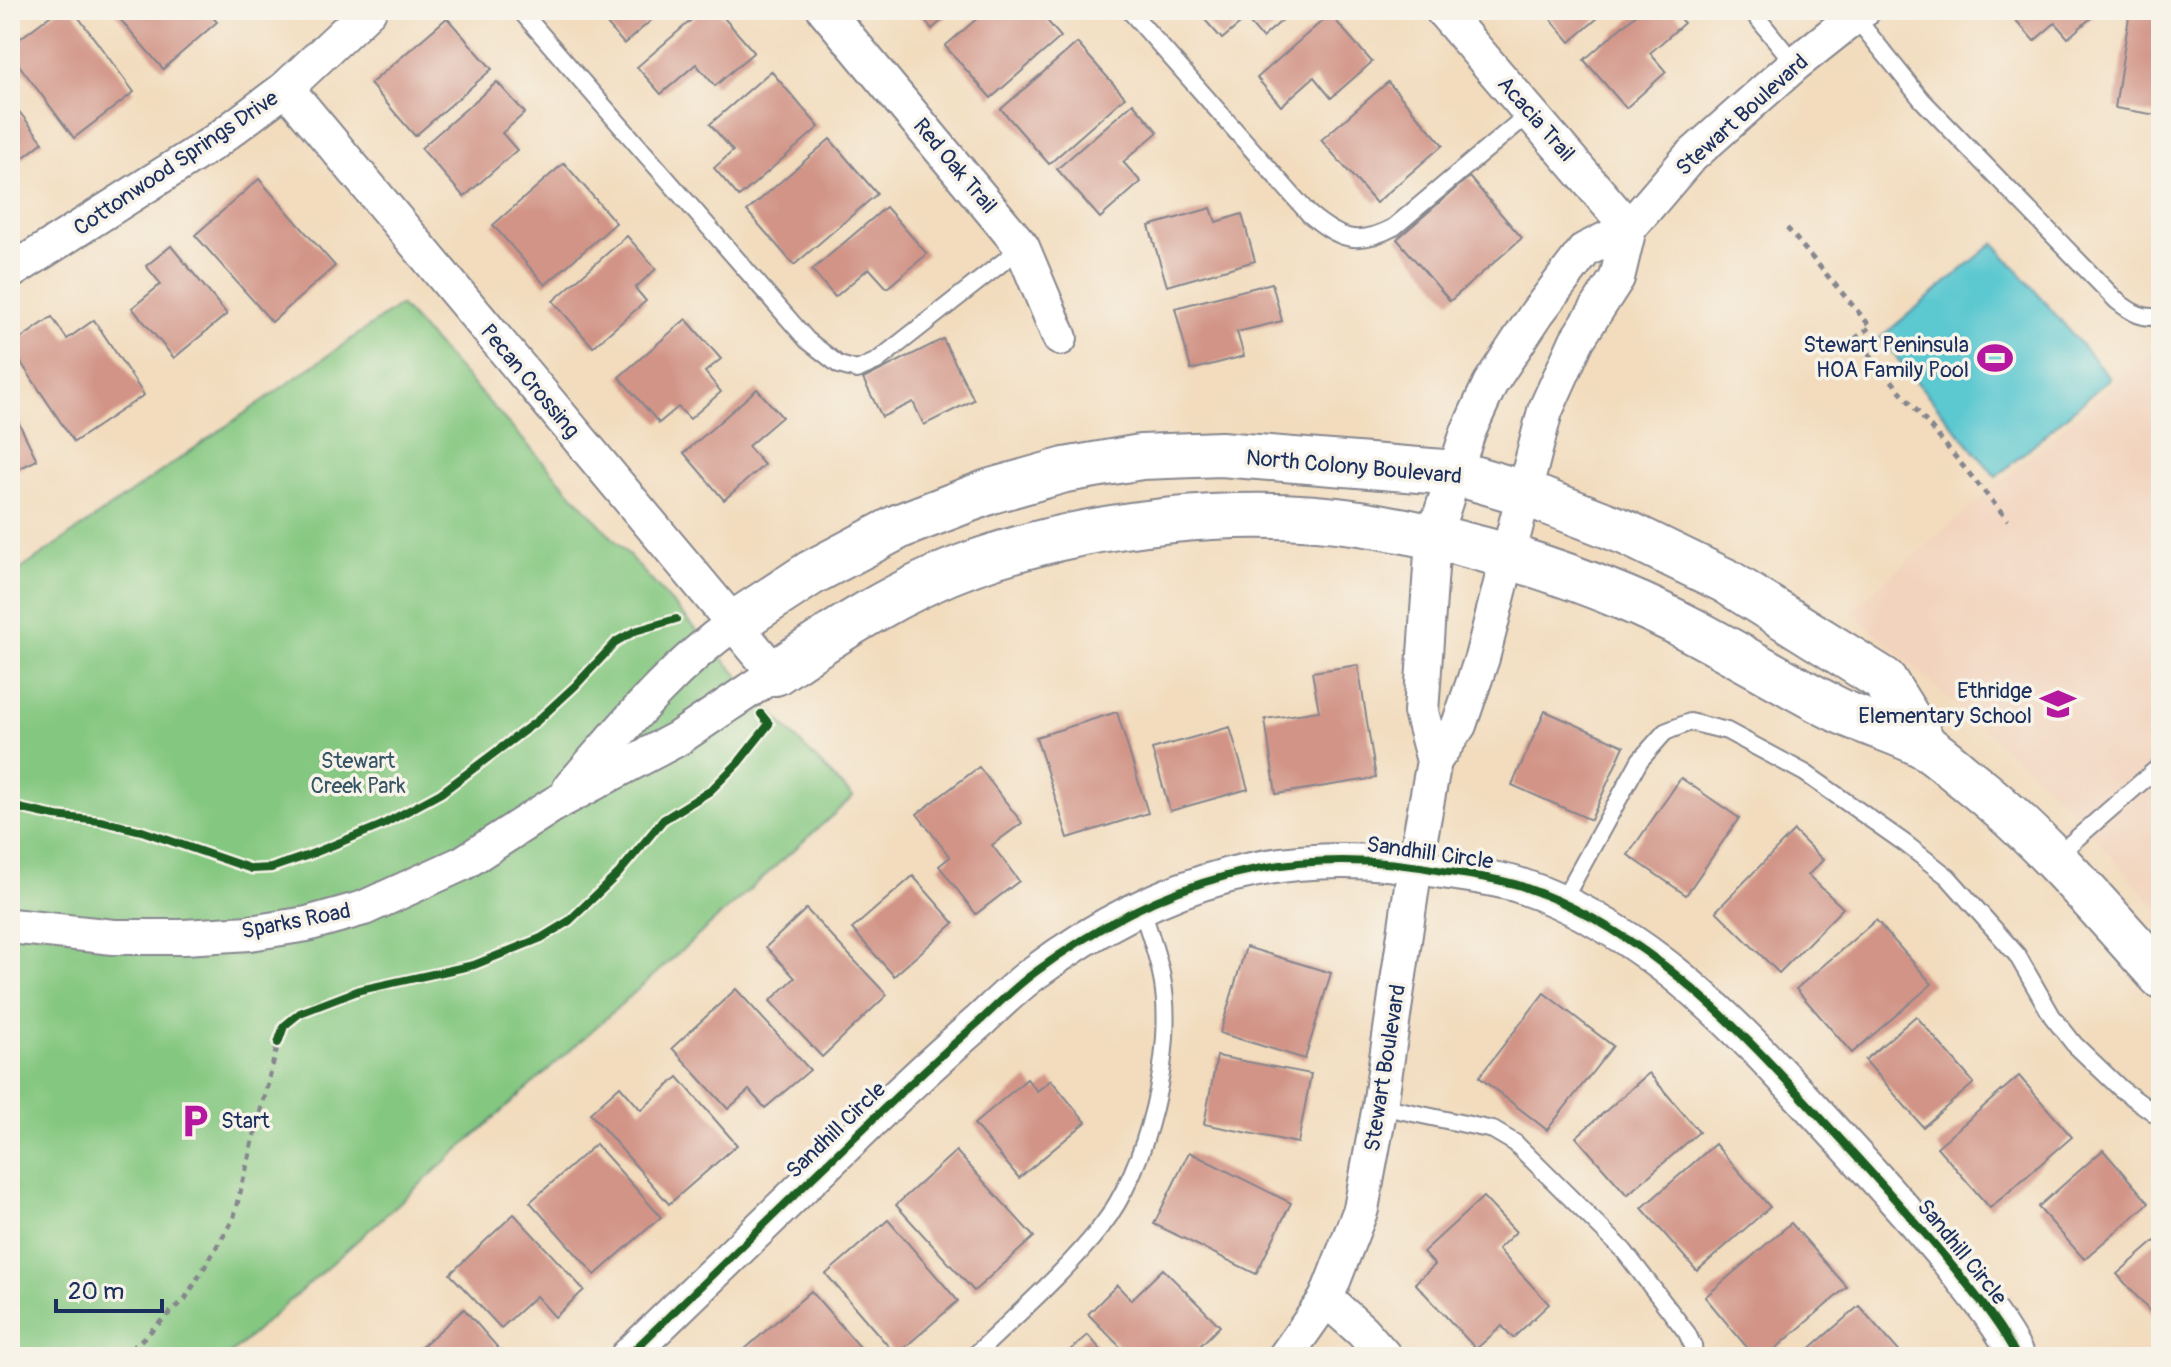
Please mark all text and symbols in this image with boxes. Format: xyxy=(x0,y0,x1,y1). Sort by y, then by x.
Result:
street label: Stewart Boulevard xyxy=(1670,48,1814,182)
street label: Acacia Trail xyxy=(1491,70,1581,168)
street label: Cottonwood Springs Drive xyxy=(68,84,284,242)
street label: Red Oak Trail xyxy=(907,113,1003,219)
street label: Pecan Crossing xyxy=(474,318,586,444)
place label: Stewart Peninsula HOA Family Pool xyxy=(1803,331,1969,384)
sports icon: Stewart Peninsula HOA Family Pool xyxy=(1976,339,2014,377)
street label: North Colony Boulevard xyxy=(1245,444,1463,490)
place label: Ethridge Elementary School xyxy=(1858,677,2032,730)
school or university icon: Ethridge Elementary School xyxy=(2039,685,2077,723)
park label: Stewart Creek Park xyxy=(310,747,406,800)
street label: Sandhill Circle xyxy=(1365,830,1495,876)
street label: Sparks Road xyxy=(239,897,353,945)
street label: Stewart Boulevard xyxy=(1358,982,1412,1154)
street label: Sandhill Circle xyxy=(780,1075,892,1185)
parking icon: Start xyxy=(176,1102,214,1140)
place label: Start xyxy=(221,1107,270,1135)
street label: Sandhill Circle xyxy=(1911,1193,2013,1311)
scale bar xyxy=(56,1263,162,1313)
text: 20 m xyxy=(68,1277,124,1306)

